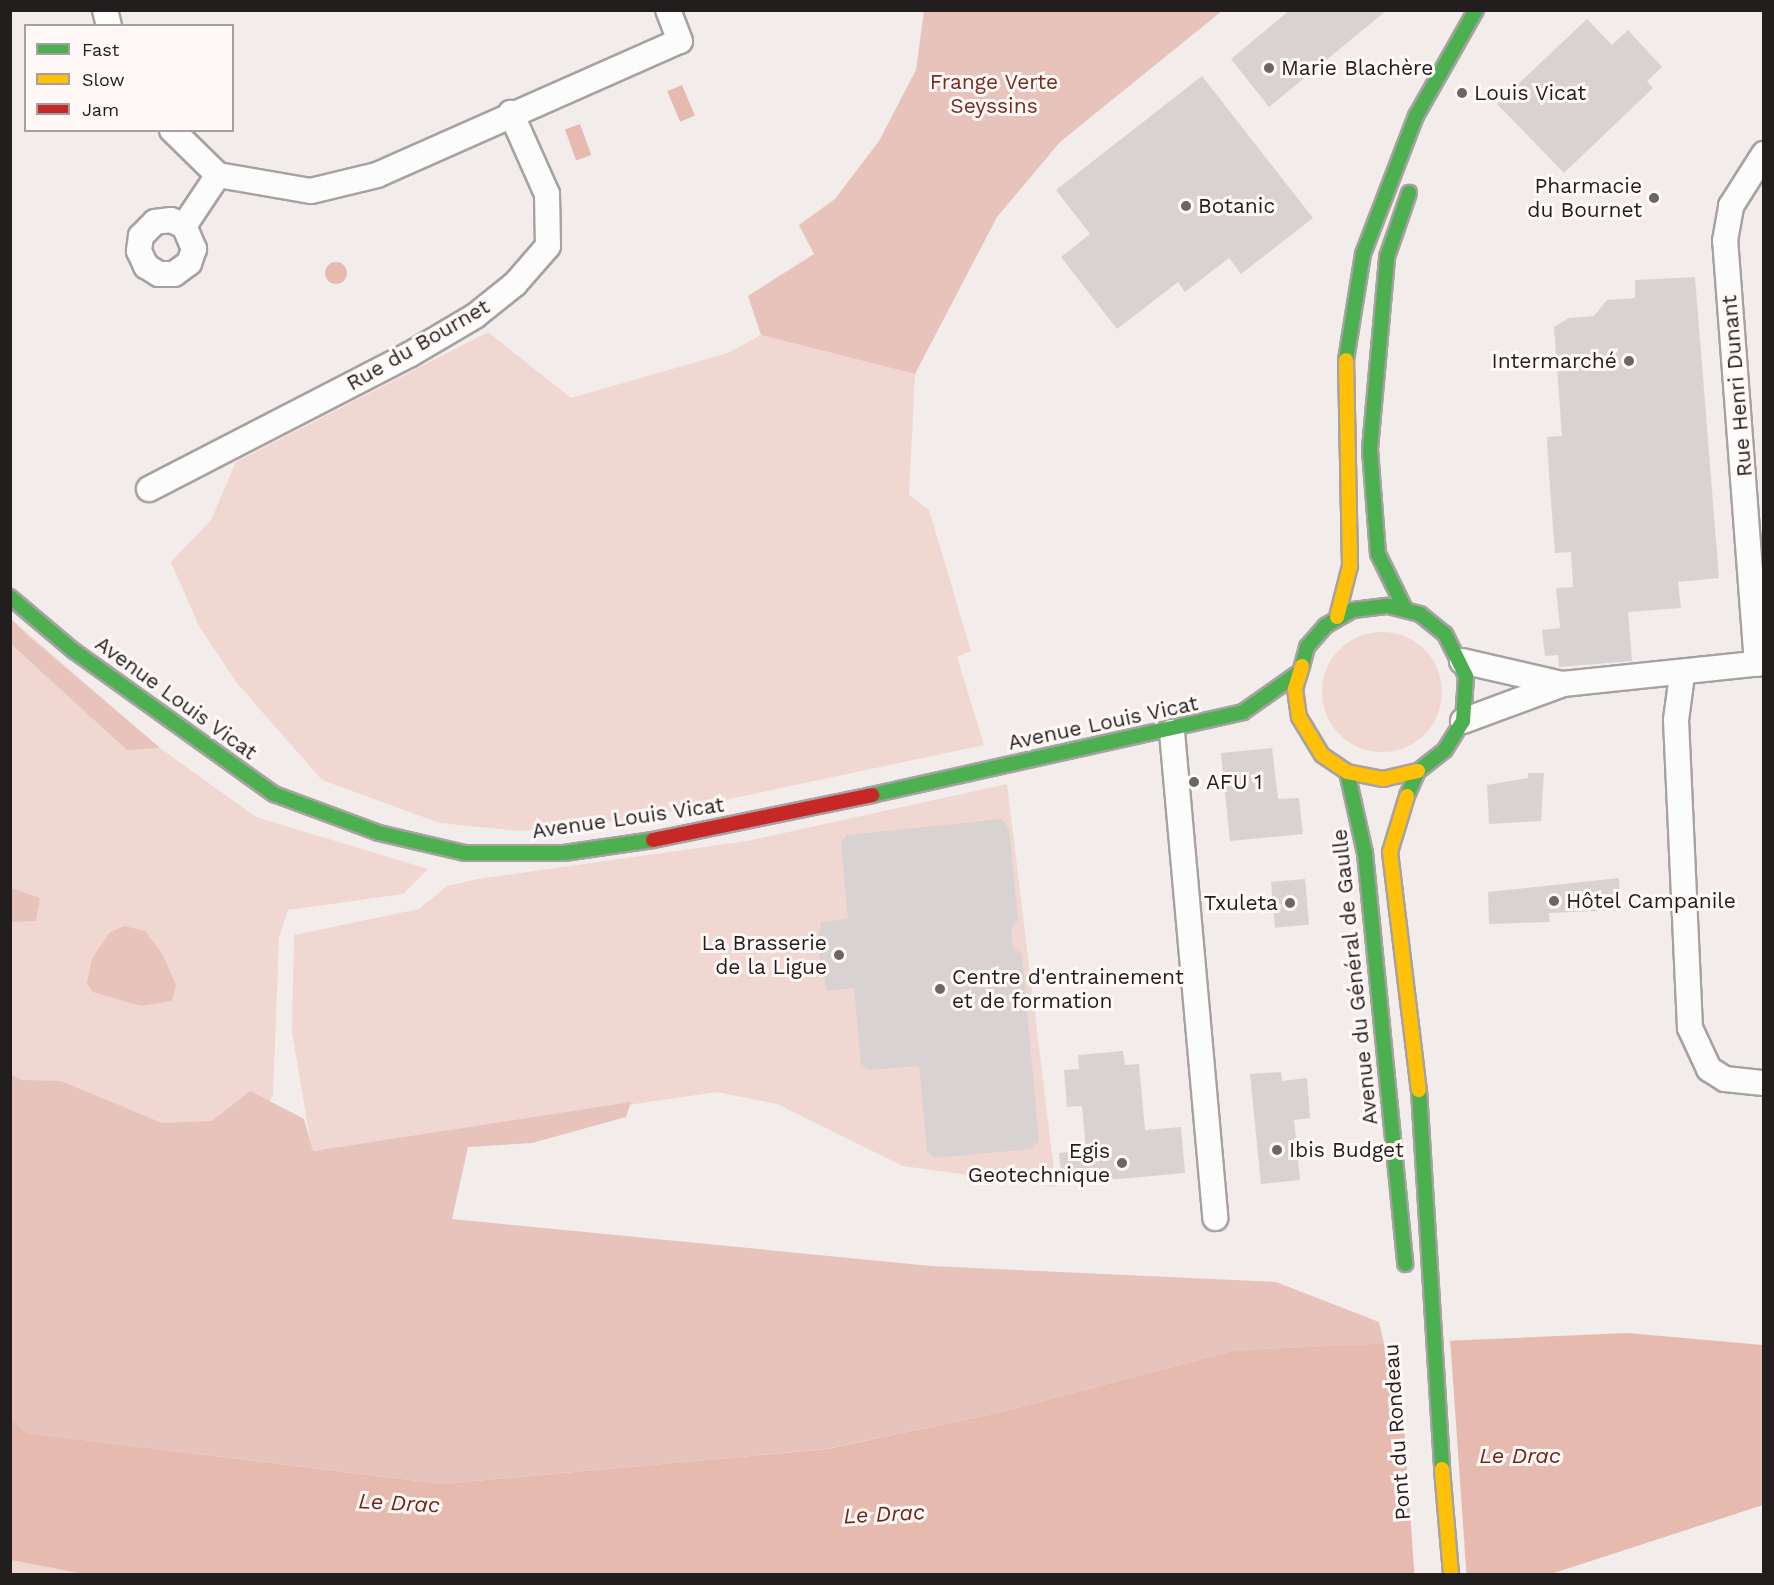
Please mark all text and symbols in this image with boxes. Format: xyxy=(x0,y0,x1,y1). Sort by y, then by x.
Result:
legend xyxy=(24,24,234,132)
text: Fast xyxy=(82,39,119,60)
place label: Marie Blachère xyxy=(1281,55,1433,81)
marker: Marie Blachère xyxy=(1262,61,1276,75)
text: Slow xyxy=(82,69,125,90)
park label: Frange Verte Seyssins xyxy=(929,69,1059,119)
place label: Louis Vicat xyxy=(1474,80,1587,106)
marker: Louis Vicat xyxy=(1455,86,1469,100)
text: Jam xyxy=(82,99,119,120)
place label: Pharmacie du Bournet xyxy=(1527,173,1642,223)
marker: Pharmacie du Bournet xyxy=(1647,191,1661,205)
place label: Botanic xyxy=(1198,193,1275,219)
marker: Botanic xyxy=(1179,199,1193,213)
street label: Rue du Bournet xyxy=(342,294,494,396)
street label: Rue Henri Dunant xyxy=(1717,294,1757,478)
place label: Intermarché xyxy=(1492,348,1617,374)
marker: Intermarché xyxy=(1622,354,1636,368)
street label: Avenue Louis Vicat xyxy=(90,631,262,765)
street label: Avenue Louis Vicat xyxy=(1005,690,1201,756)
place label: AFU 1 xyxy=(1206,769,1263,795)
marker: AFU 1 xyxy=(1187,775,1201,789)
street label: Avenue Louis Vicat xyxy=(530,792,726,844)
street label: Avenue du Général de Gaulle xyxy=(1327,827,1383,1127)
place label: Hôtel Campanile xyxy=(1566,888,1737,914)
place label: Txuleta xyxy=(1204,890,1278,916)
marker: Hôtel Campanile xyxy=(1547,894,1561,908)
marker: Txuleta xyxy=(1283,896,1297,910)
place label: La Brasserie de la Ligue xyxy=(701,930,827,980)
marker: La Brasserie de la Ligue xyxy=(832,948,846,962)
place label: Centre d'entrainement et de formation xyxy=(952,964,1184,1014)
marker: Centre d'entrainement et de formation xyxy=(933,982,947,996)
place label: Ibis Budget xyxy=(1289,1137,1404,1163)
place label: Egis Geotechnique xyxy=(968,1138,1110,1188)
marker: Ibis Budget xyxy=(1270,1143,1284,1157)
marker: Egis Geotechnique xyxy=(1115,1156,1129,1170)
street label: Pont du Rondeau xyxy=(1378,1343,1416,1521)
water label: Le Drac xyxy=(1479,1443,1561,1469)
water label: Le Drac xyxy=(358,1488,440,1518)
water label: Le Drac xyxy=(843,1499,925,1529)

